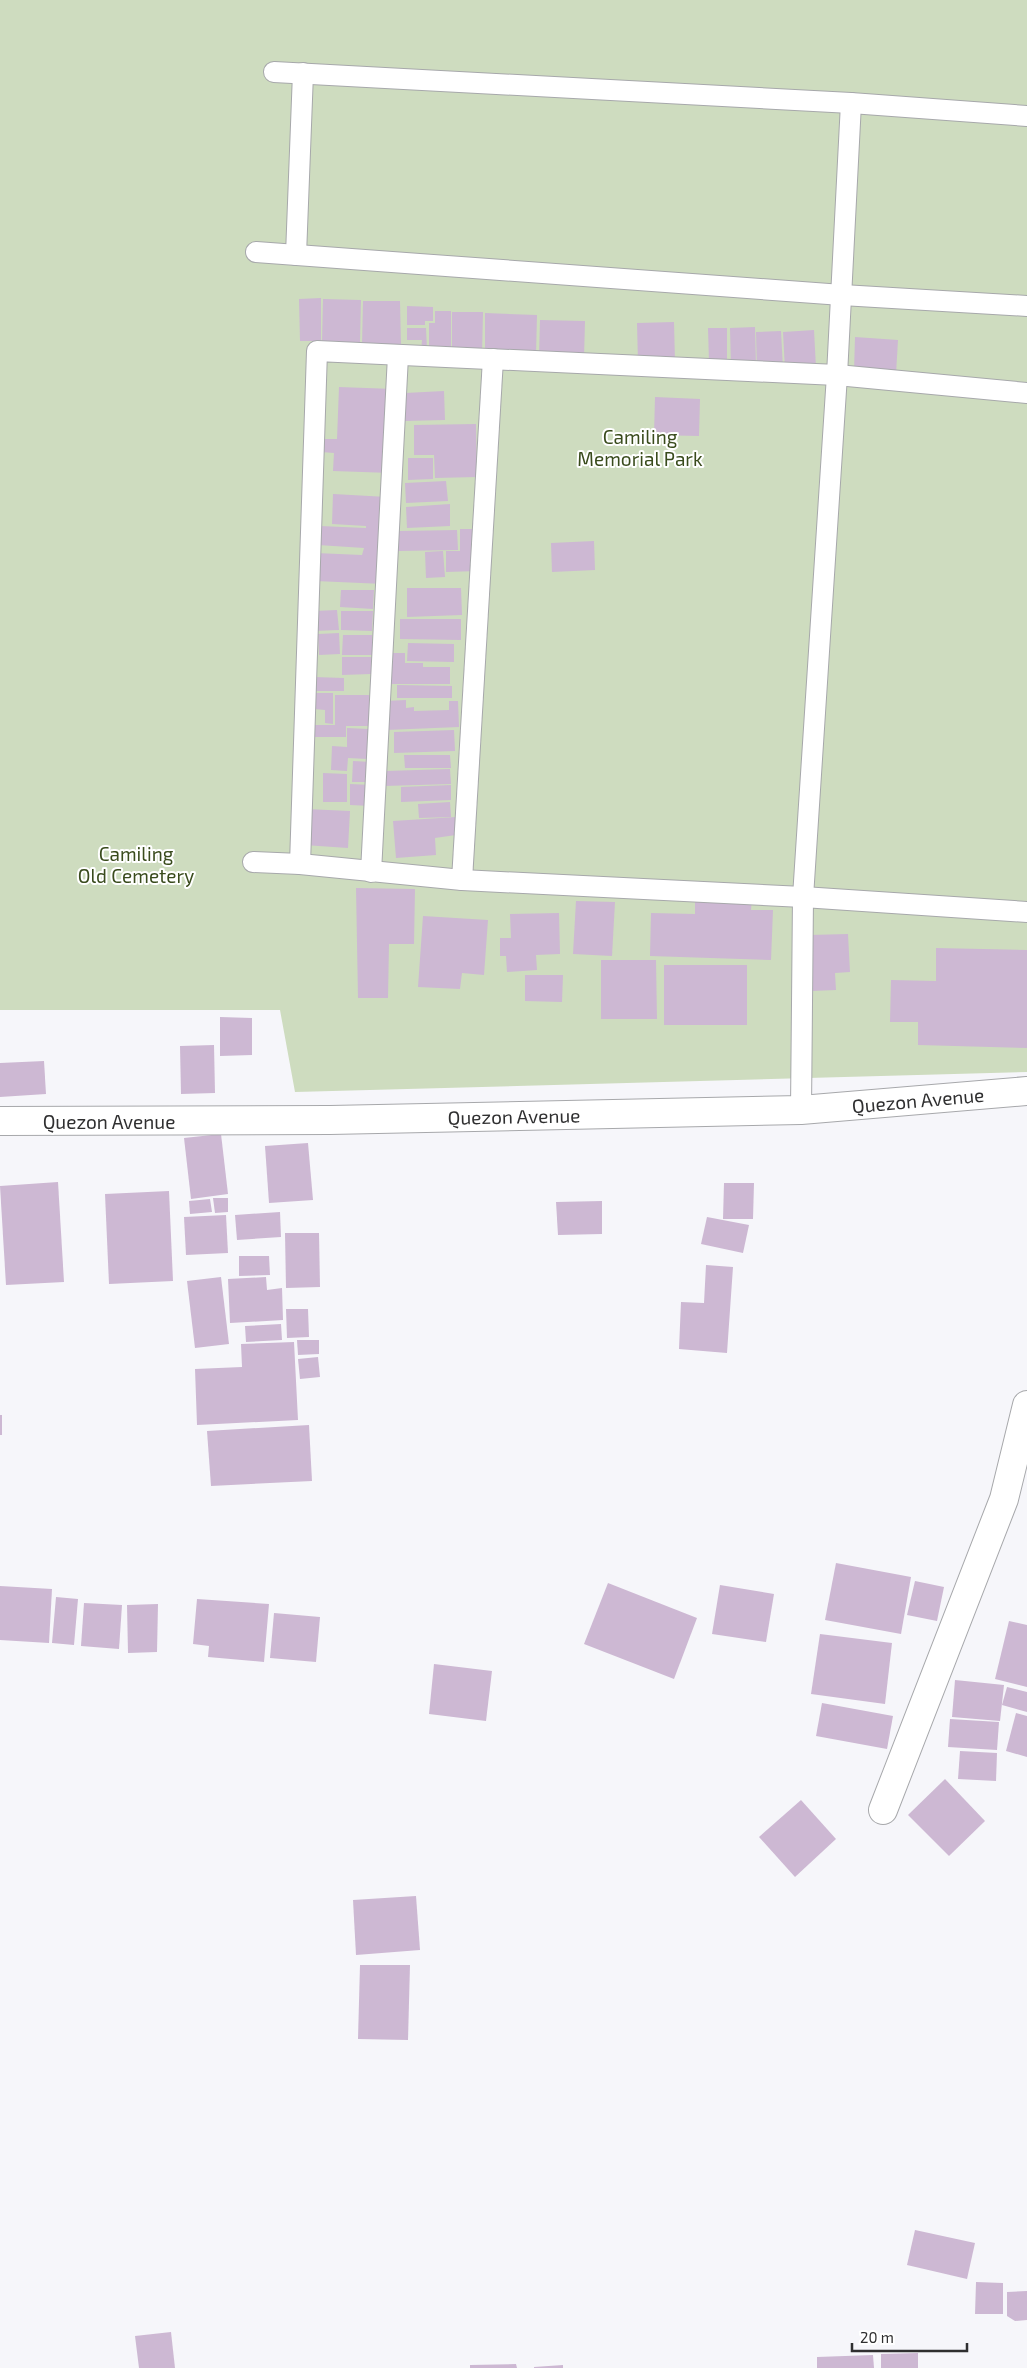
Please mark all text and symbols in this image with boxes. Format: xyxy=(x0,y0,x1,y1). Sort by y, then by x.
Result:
park label: Camiling Memorial Park xyxy=(577,425,703,470)
park label: Camiling Old Cemetery xyxy=(78,842,194,887)
street label: Quezon Avenue xyxy=(851,1083,985,1117)
street label: Quezon Avenue xyxy=(447,1103,581,1129)
street label: Quezon Avenue xyxy=(43,1110,175,1133)
scale bar xyxy=(852,2320,967,2352)
text: 20 m xyxy=(860,2328,894,2346)

